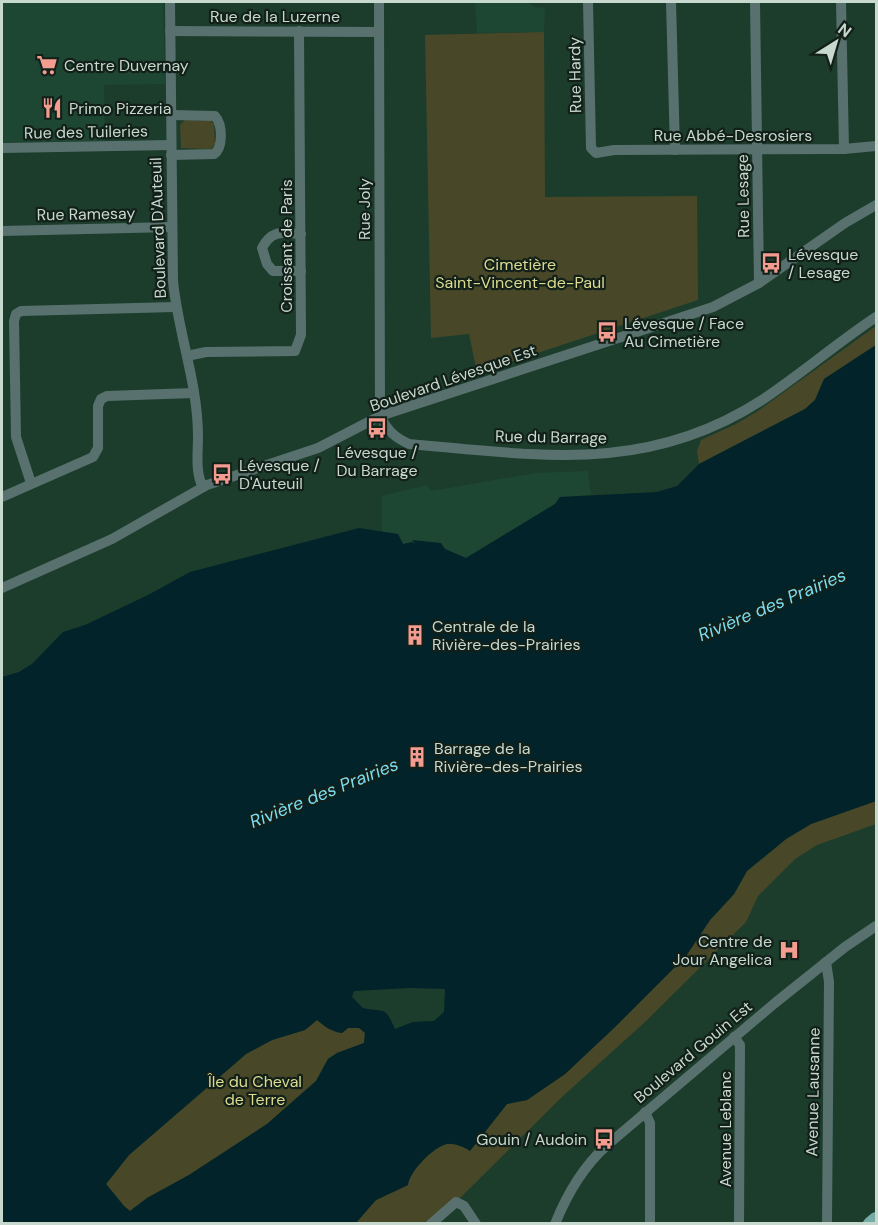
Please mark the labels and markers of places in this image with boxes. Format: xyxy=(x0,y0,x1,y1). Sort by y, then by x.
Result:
supermarket icon: Centre Duvernay xyxy=(35,53,59,77)
place label: Centre Duvernay xyxy=(64,55,189,76)
restaurant icon: Primo Pizzeria xyxy=(40,96,64,120)
place label: Primo Pizzeria xyxy=(69,98,171,119)
place label: Lévesque / Lesage xyxy=(788,244,858,283)
bus stop icon: Lévesque / Lesage xyxy=(759,251,783,275)
place label: Lévesque / Face Au Cimetière xyxy=(624,313,744,352)
bus stop icon: Lévesque / Face Au Cimetière xyxy=(595,320,619,344)
bus stop icon: Lévesque / Du Barrage xyxy=(365,416,389,440)
place label: Lévesque / Du Barrage xyxy=(336,442,418,481)
place label: Lévesque / D'Auteuil xyxy=(239,455,320,494)
bus stop icon: Lévesque / D'Auteuil xyxy=(210,462,234,486)
place label: Centrale de la Rivière-des-Prairies xyxy=(432,616,581,655)
building icon: Centrale de la Rivière-des-Prairies xyxy=(403,623,427,647)
place label: Barrage de la Rivière-des-Prairies xyxy=(434,738,583,777)
building icon: Barrage de la Rivière-des-Prairies xyxy=(405,745,429,769)
place label: Centre de Jour Angelica xyxy=(672,931,772,970)
hospital icon: Centre de Jour Angelica xyxy=(777,938,801,962)
bus stop icon: Gouin / Audoin xyxy=(592,1127,616,1151)
place label: Gouin / Audoin xyxy=(476,1129,587,1150)

